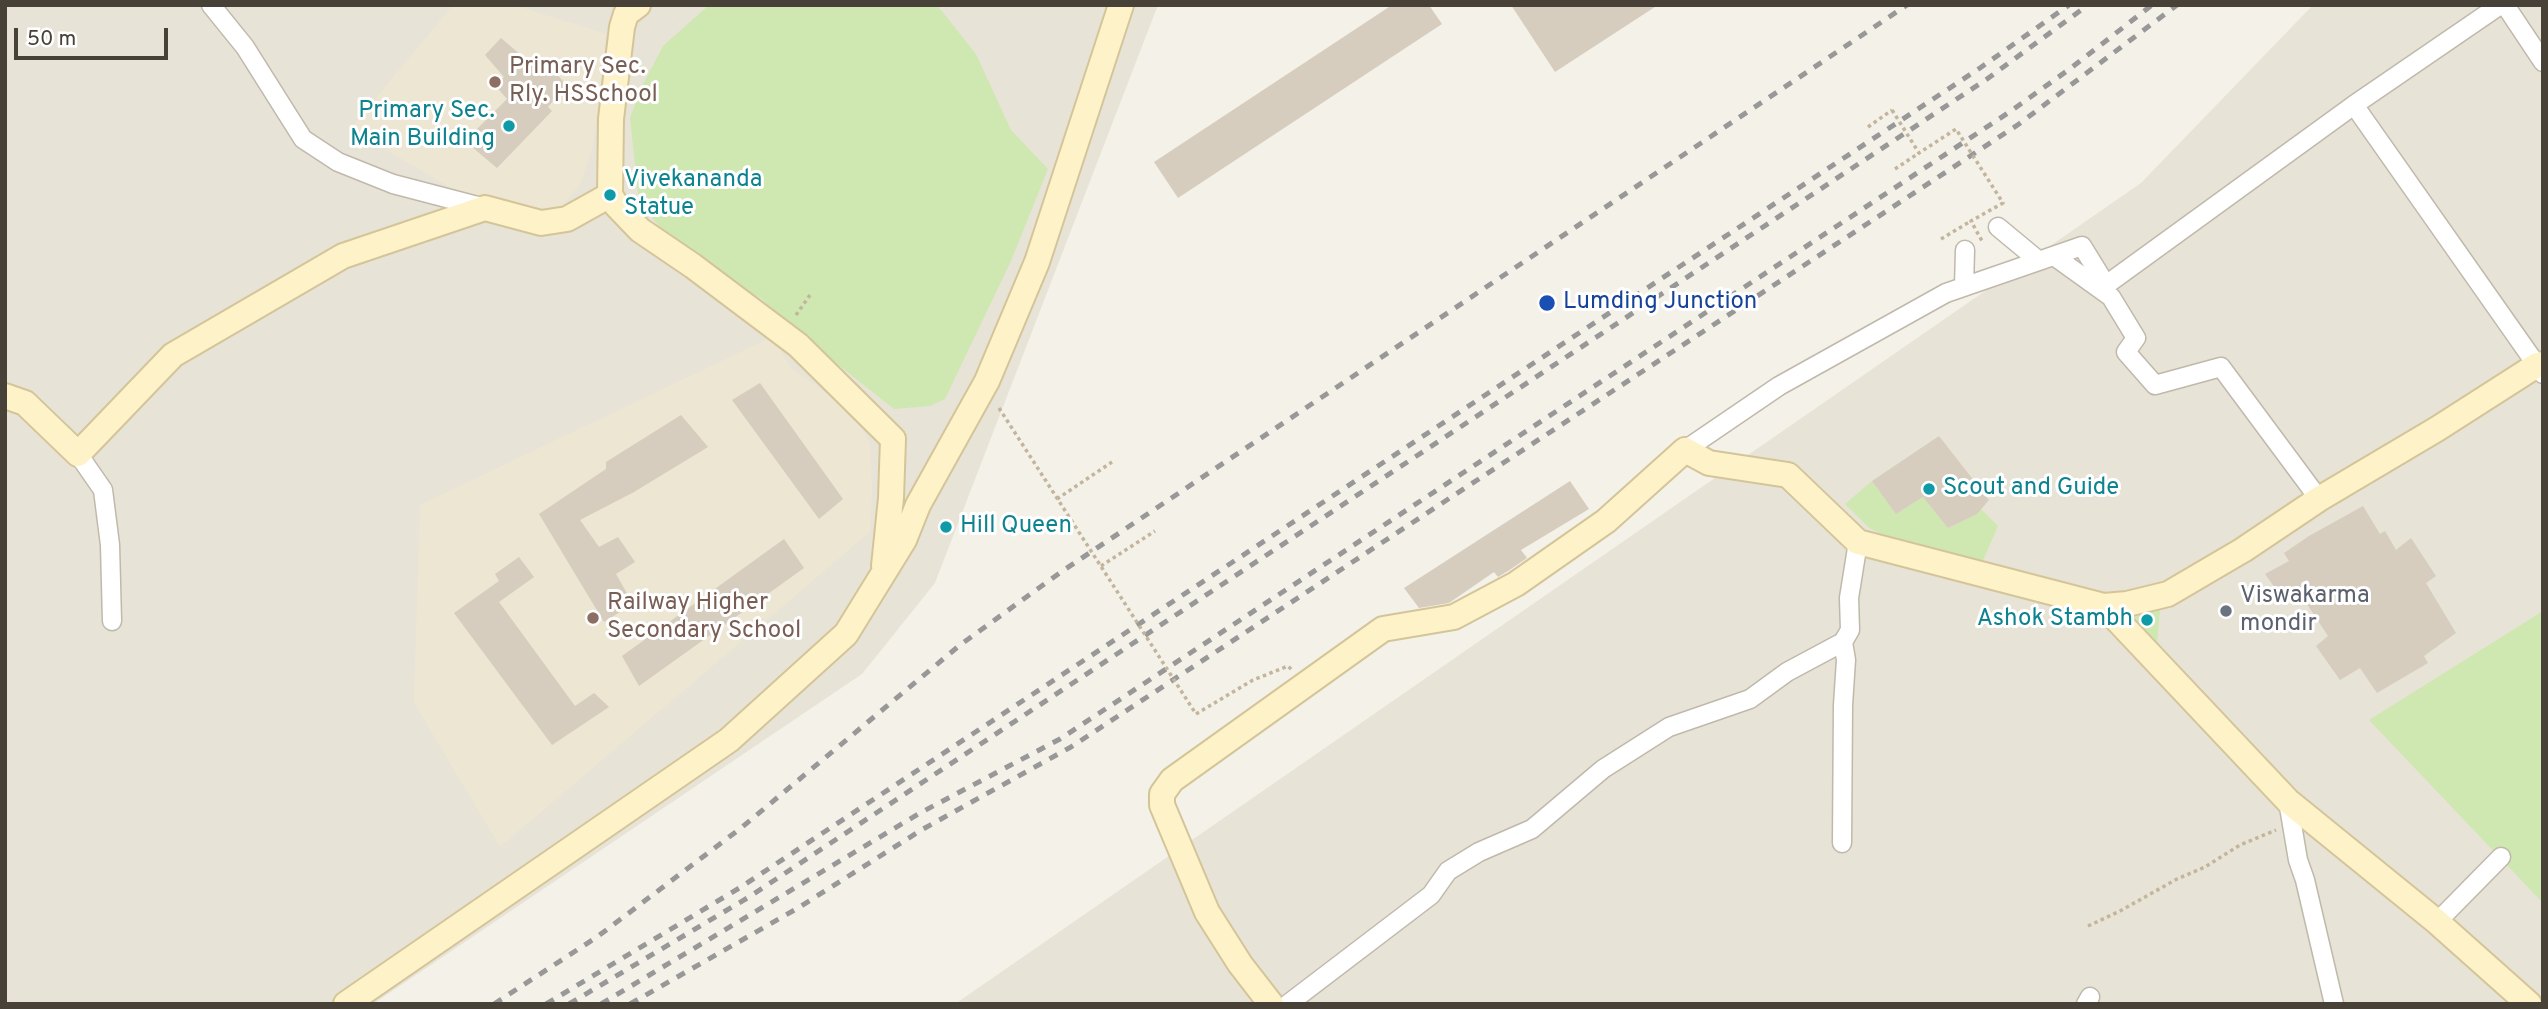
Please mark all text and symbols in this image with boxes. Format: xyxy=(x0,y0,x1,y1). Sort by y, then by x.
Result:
scale bar xyxy=(18,14,172,58)
text: 50 m xyxy=(27,26,76,53)
place label: Primary Sec. Rly. HSSchool xyxy=(509,54,658,110)
marker: Primary Sec. Rly. HSSchool xyxy=(487,74,503,90)
place label: Primary Sec. Main Building xyxy=(350,98,495,154)
marker: Primary Sec. Main Building xyxy=(501,118,517,134)
place label: Vivekananda Statue xyxy=(624,167,762,223)
marker: Vivekananda Statue xyxy=(602,187,618,203)
place label: Lumding Junction xyxy=(1563,289,1757,317)
marker: Lumding Junction xyxy=(1537,293,1557,313)
place label: Scout and Guide xyxy=(1943,475,2119,503)
marker: Scout and Guide xyxy=(1921,481,1937,497)
place label: Hill Queen xyxy=(960,513,1072,541)
marker: Hill Queen xyxy=(938,519,954,535)
place label: Viswakarma mondir xyxy=(2240,583,2370,639)
place label: Railway Higher Secondary School xyxy=(607,590,801,646)
marker: Viswakarma mondir xyxy=(2218,603,2234,619)
place label: Ashok Stambh xyxy=(1977,606,2133,634)
marker: Railway Higher Secondary School xyxy=(585,610,601,626)
marker: Ashok Stambh xyxy=(2139,612,2155,628)

